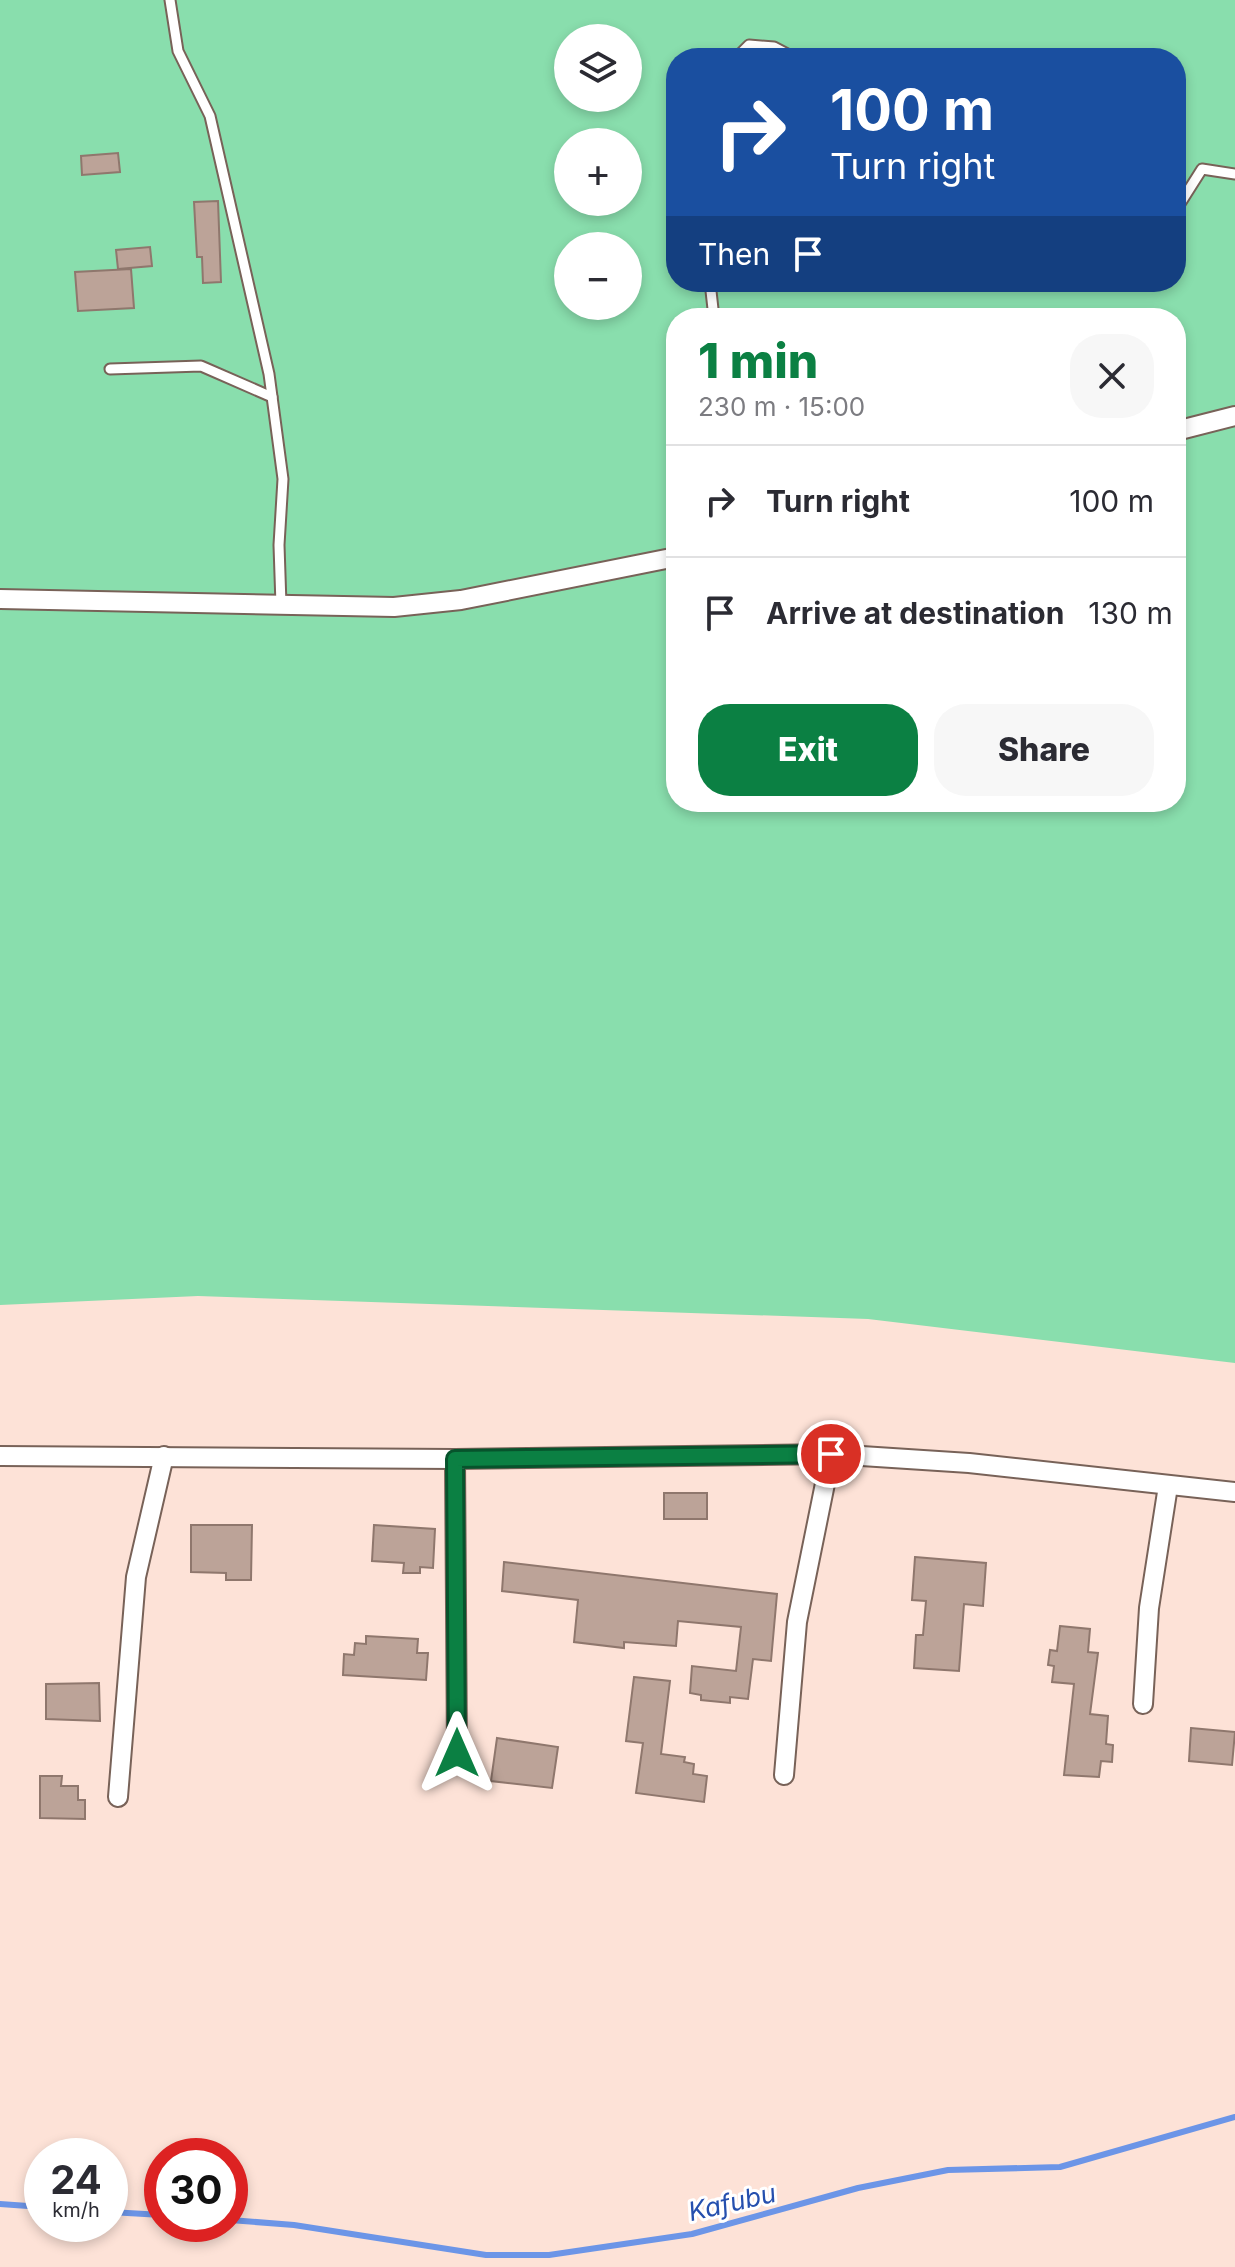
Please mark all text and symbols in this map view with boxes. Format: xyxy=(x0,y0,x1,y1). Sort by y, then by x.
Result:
map controls xyxy=(554,24,642,320)
button: layers xyxy=(554,24,642,112)
text: 100 m xyxy=(830,76,994,144)
icon: right xyxy=(698,80,802,184)
button: + xyxy=(554,128,642,216)
text: Turn right xyxy=(830,144,995,188)
button: − xyxy=(554,232,642,320)
icon: arrive xyxy=(786,232,830,276)
text: Then xyxy=(698,236,770,272)
text: 1 min xyxy=(698,331,818,390)
button: close xyxy=(1070,334,1154,418)
text: 230 m · 15:00 xyxy=(698,391,865,422)
icon: right xyxy=(698,479,742,523)
text: Turn right xyxy=(766,483,910,519)
text: 100 m xyxy=(1069,483,1154,519)
icon: arrive xyxy=(698,591,742,635)
text: Arrive at destination xyxy=(766,595,1064,631)
text: 130 m xyxy=(1088,595,1173,631)
button: Exit xyxy=(698,704,918,796)
button: Share xyxy=(934,704,1154,796)
pin xyxy=(797,1420,865,1488)
icon: arrive xyxy=(809,1432,853,1476)
position arrow xyxy=(415,1711,499,1795)
speed limit sign: 30 xyxy=(144,2138,248,2242)
text: 24 xyxy=(50,2155,102,2204)
water label: Kafubu xyxy=(685,2177,779,2227)
text: km/h xyxy=(52,2198,100,2222)

